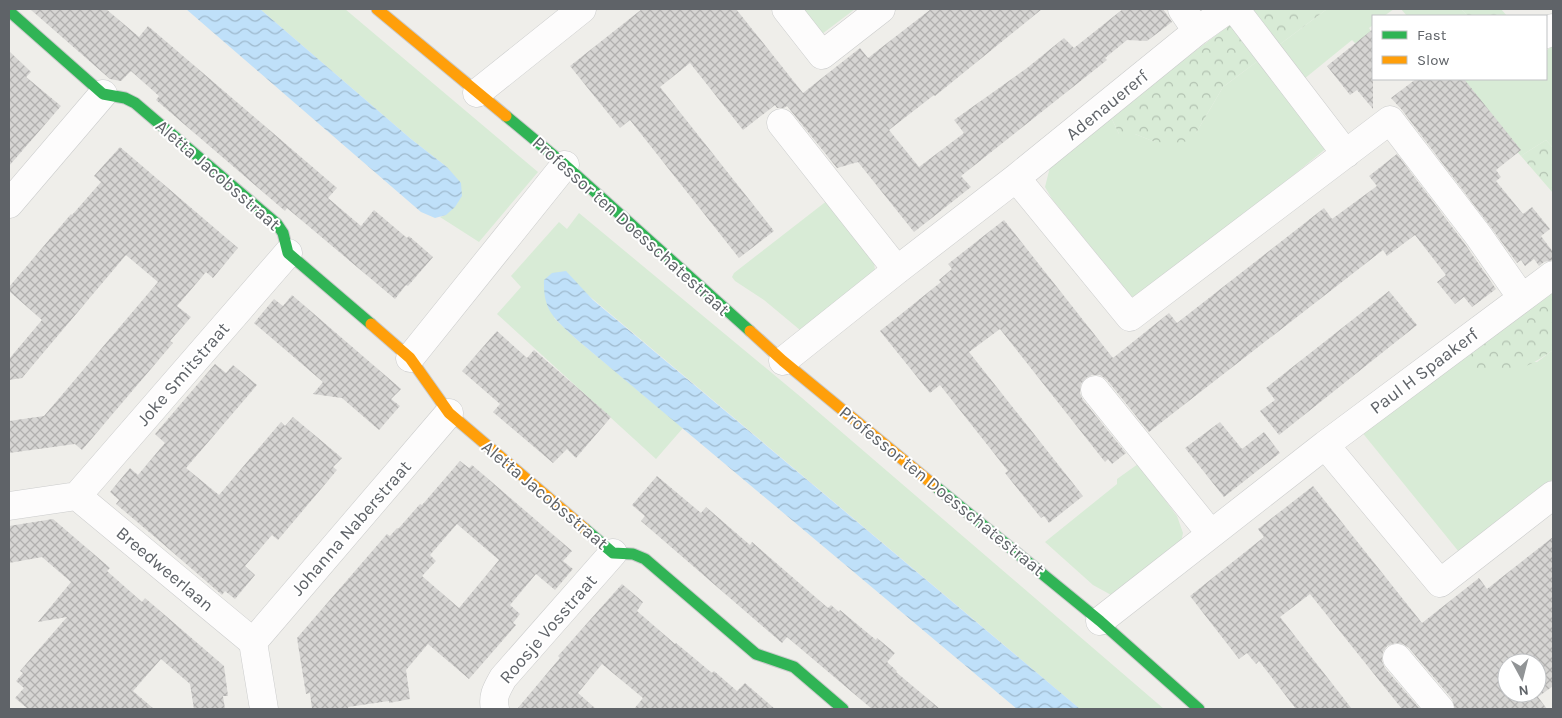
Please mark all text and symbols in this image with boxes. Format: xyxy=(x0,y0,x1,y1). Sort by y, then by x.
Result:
legend xyxy=(1372,15,1547,80)
text: Fast xyxy=(1417,26,1447,44)
text: Slow xyxy=(1417,51,1449,69)
street label: Adenauererf xyxy=(1061,65,1153,145)
street label: Aletta Jacobsstraat xyxy=(151,115,285,235)
street label: Professor ten Doesschatestraat xyxy=(528,132,734,321)
street label: Joke Smitstraat xyxy=(132,318,234,430)
street label: Paul H Spaakerf xyxy=(1366,323,1483,419)
street label: Professor ten Doesschatestraat xyxy=(835,401,1049,581)
street label: Aletta Jacobsstraat xyxy=(477,436,613,554)
street label: Johanna Naberstraat xyxy=(286,456,416,600)
street label: Breedweerlaan xyxy=(112,522,218,616)
street label: Roosje Vosstraat xyxy=(495,570,602,688)
north arrow xyxy=(1497,653,1547,703)
text: N xyxy=(1518,681,1530,699)

